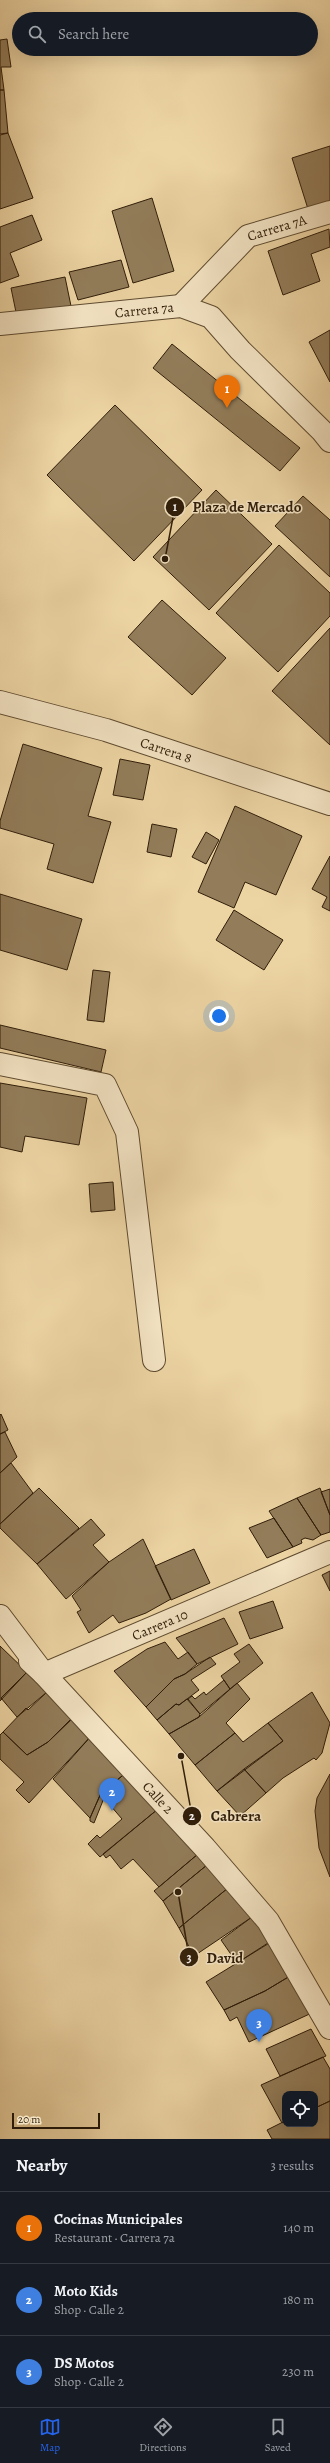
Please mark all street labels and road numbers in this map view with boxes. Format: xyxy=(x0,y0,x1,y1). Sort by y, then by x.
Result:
street label: Carrera 7A xyxy=(245,210,310,246)
street label: Carrera 7a xyxy=(114,298,175,323)
street label: Carrera 8 xyxy=(138,733,195,768)
street label: Carrera 10 xyxy=(129,1605,191,1645)
street label: Calle 2 xyxy=(138,1777,178,1818)

